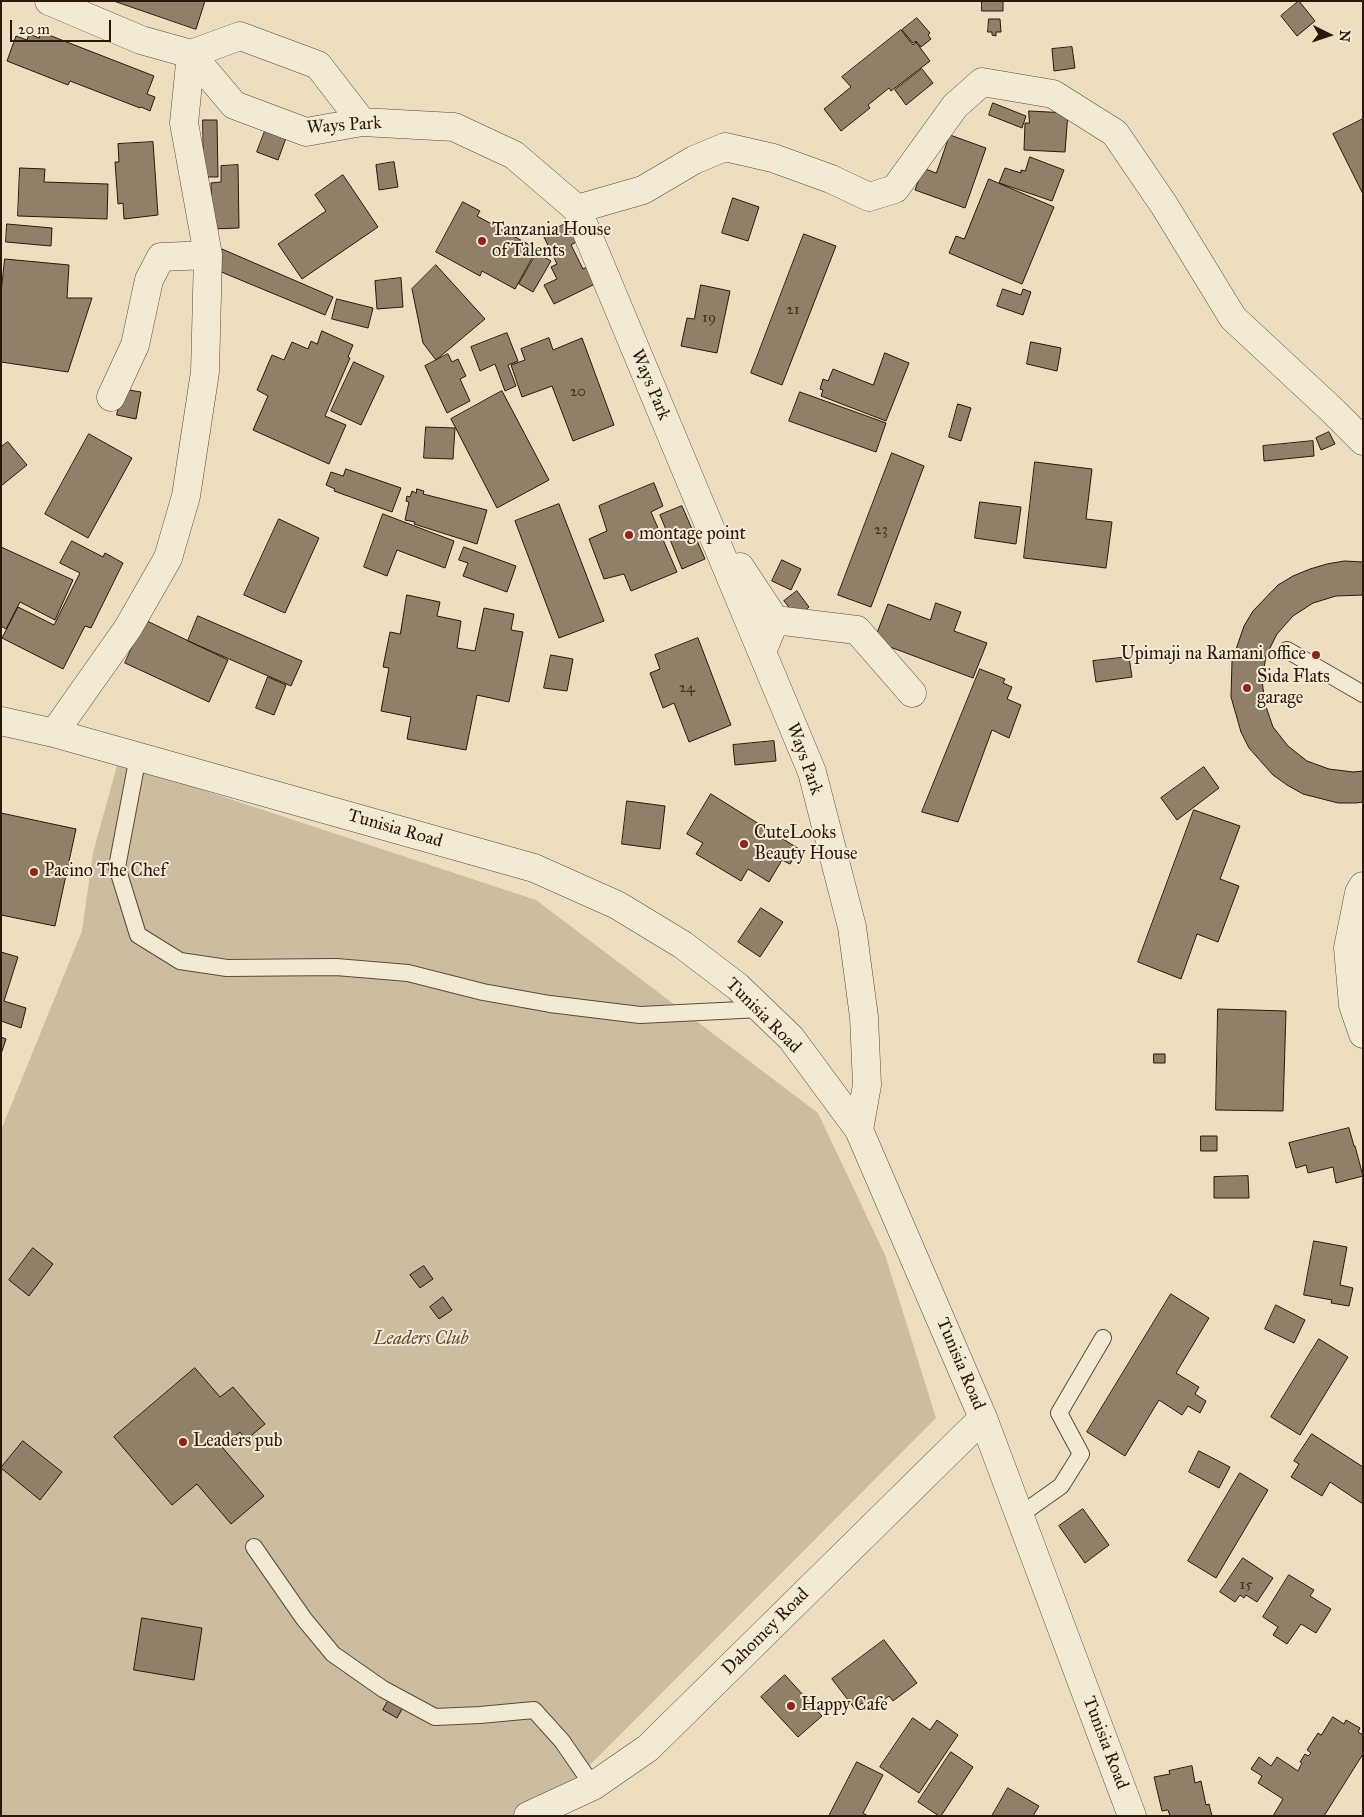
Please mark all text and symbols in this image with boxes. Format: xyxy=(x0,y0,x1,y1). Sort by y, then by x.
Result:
scale bar xyxy=(12,10,114,42)
north arrow xyxy=(1304,10,1354,60)
text: 20 m xyxy=(18,20,50,38)
text: N xyxy=(1336,30,1353,43)
street label: Ways Park xyxy=(306,113,382,139)
place label: Tanzania House of Talents xyxy=(492,220,611,262)
marker: Tanzania House of Talents xyxy=(476,235,488,247)
house number: 21 xyxy=(786,301,800,319)
house number: 19 xyxy=(702,309,716,327)
street label: Ways Park xyxy=(625,346,675,424)
house number: 20 xyxy=(570,383,586,401)
house number: 23 xyxy=(874,521,888,539)
place label: montage point xyxy=(639,524,746,546)
marker: montage point xyxy=(623,529,635,541)
place label: Upimaji na Ramani office xyxy=(1121,644,1306,666)
marker: Upimaji na Ramani office xyxy=(1310,649,1322,661)
place label: Sida Flats garage xyxy=(1257,667,1330,710)
house number: 24 xyxy=(679,679,695,697)
marker: Sida Flats garage xyxy=(1241,682,1253,694)
street label: Ways Park xyxy=(781,720,827,798)
street label: Tunisia Road xyxy=(345,805,445,853)
place label: CuteLooks Beauty House xyxy=(754,823,857,866)
marker: CuteLooks Beauty House xyxy=(738,838,750,850)
place label: Pacino The Chef xyxy=(44,861,166,883)
marker: Pacino The Chef xyxy=(28,866,40,878)
street label: Tunisia Road xyxy=(721,974,805,1058)
street label: Tunisia Road xyxy=(931,1315,989,1413)
park label: Leaders Club xyxy=(374,1329,468,1351)
place label: Leaders pub xyxy=(193,1431,282,1453)
marker: Leaders pub xyxy=(177,1436,189,1448)
house number: 15 xyxy=(1240,1576,1252,1594)
street label: Dahomey Road xyxy=(718,1584,814,1680)
street label: Tunisia Road xyxy=(1077,1694,1133,1792)
place label: Happy Cafe xyxy=(801,1695,888,1717)
marker: Happy Cafe xyxy=(785,1700,797,1712)

